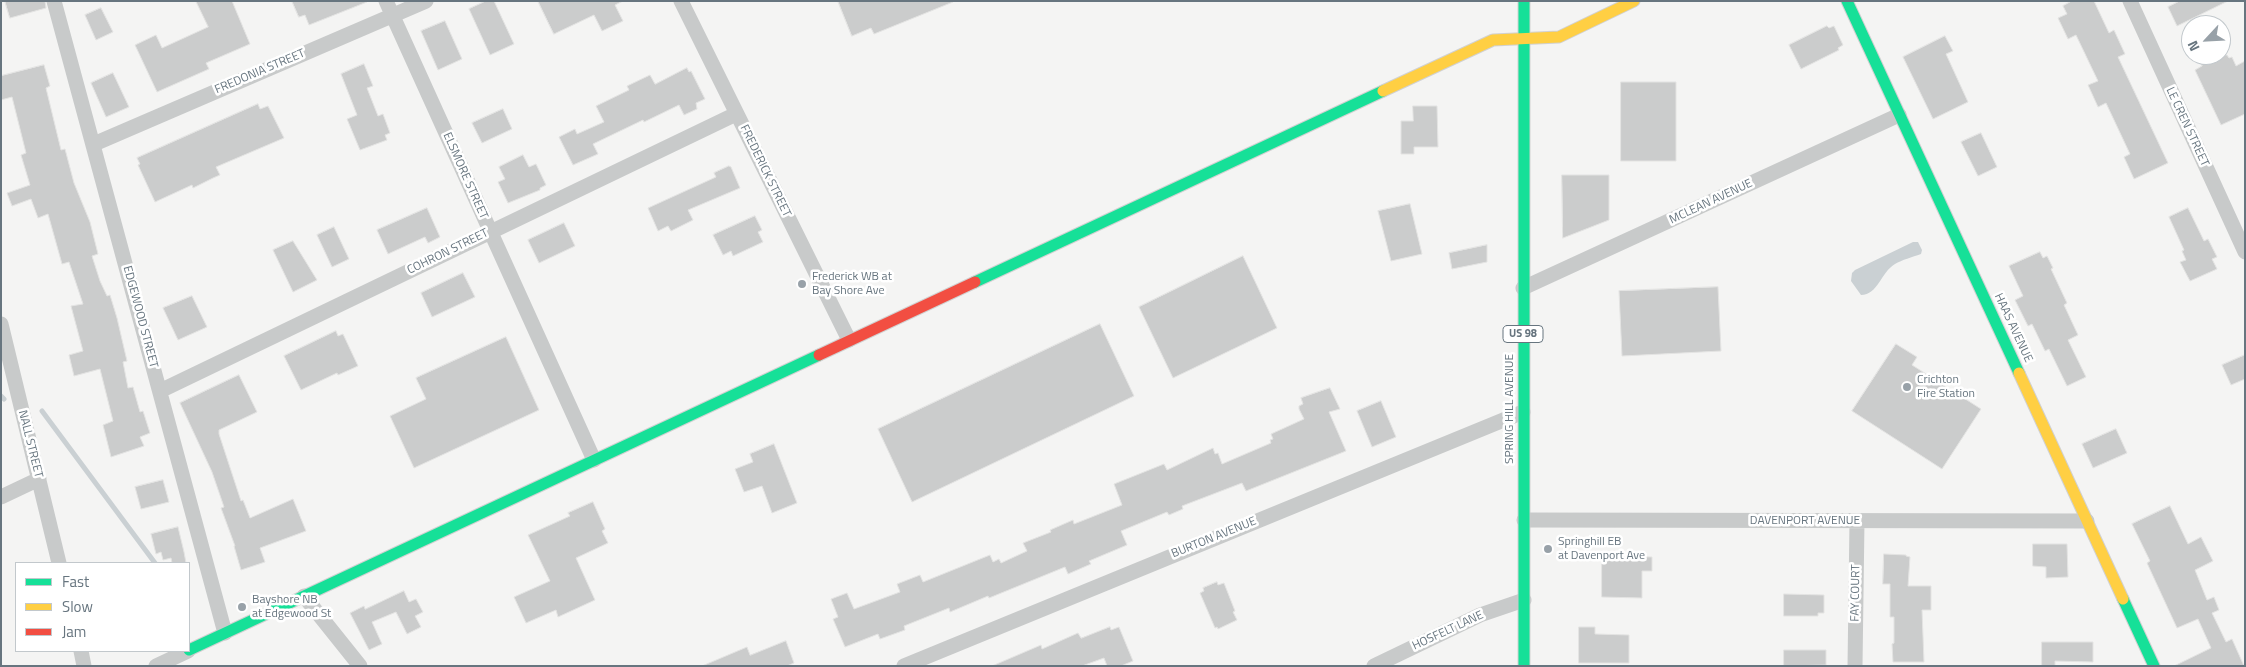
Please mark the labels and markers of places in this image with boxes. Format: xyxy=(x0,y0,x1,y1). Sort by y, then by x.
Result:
place label: Frederick WB at Bay Shore Ave xyxy=(812,270,892,298)
marker: Frederick WB at Bay Shore Ave xyxy=(796,278,808,290)
place label: Crichton Fire Station xyxy=(1917,373,1975,401)
marker: Crichton Fire Station xyxy=(1901,381,1913,393)
place label: Springhill EB at Davenport Ave xyxy=(1558,535,1645,563)
marker: Springhill EB at Davenport Ave xyxy=(1542,543,1554,555)
place label: Bayshore NB at Edgewood St xyxy=(252,593,331,621)
marker: Bayshore NB at Edgewood St xyxy=(236,601,248,613)

